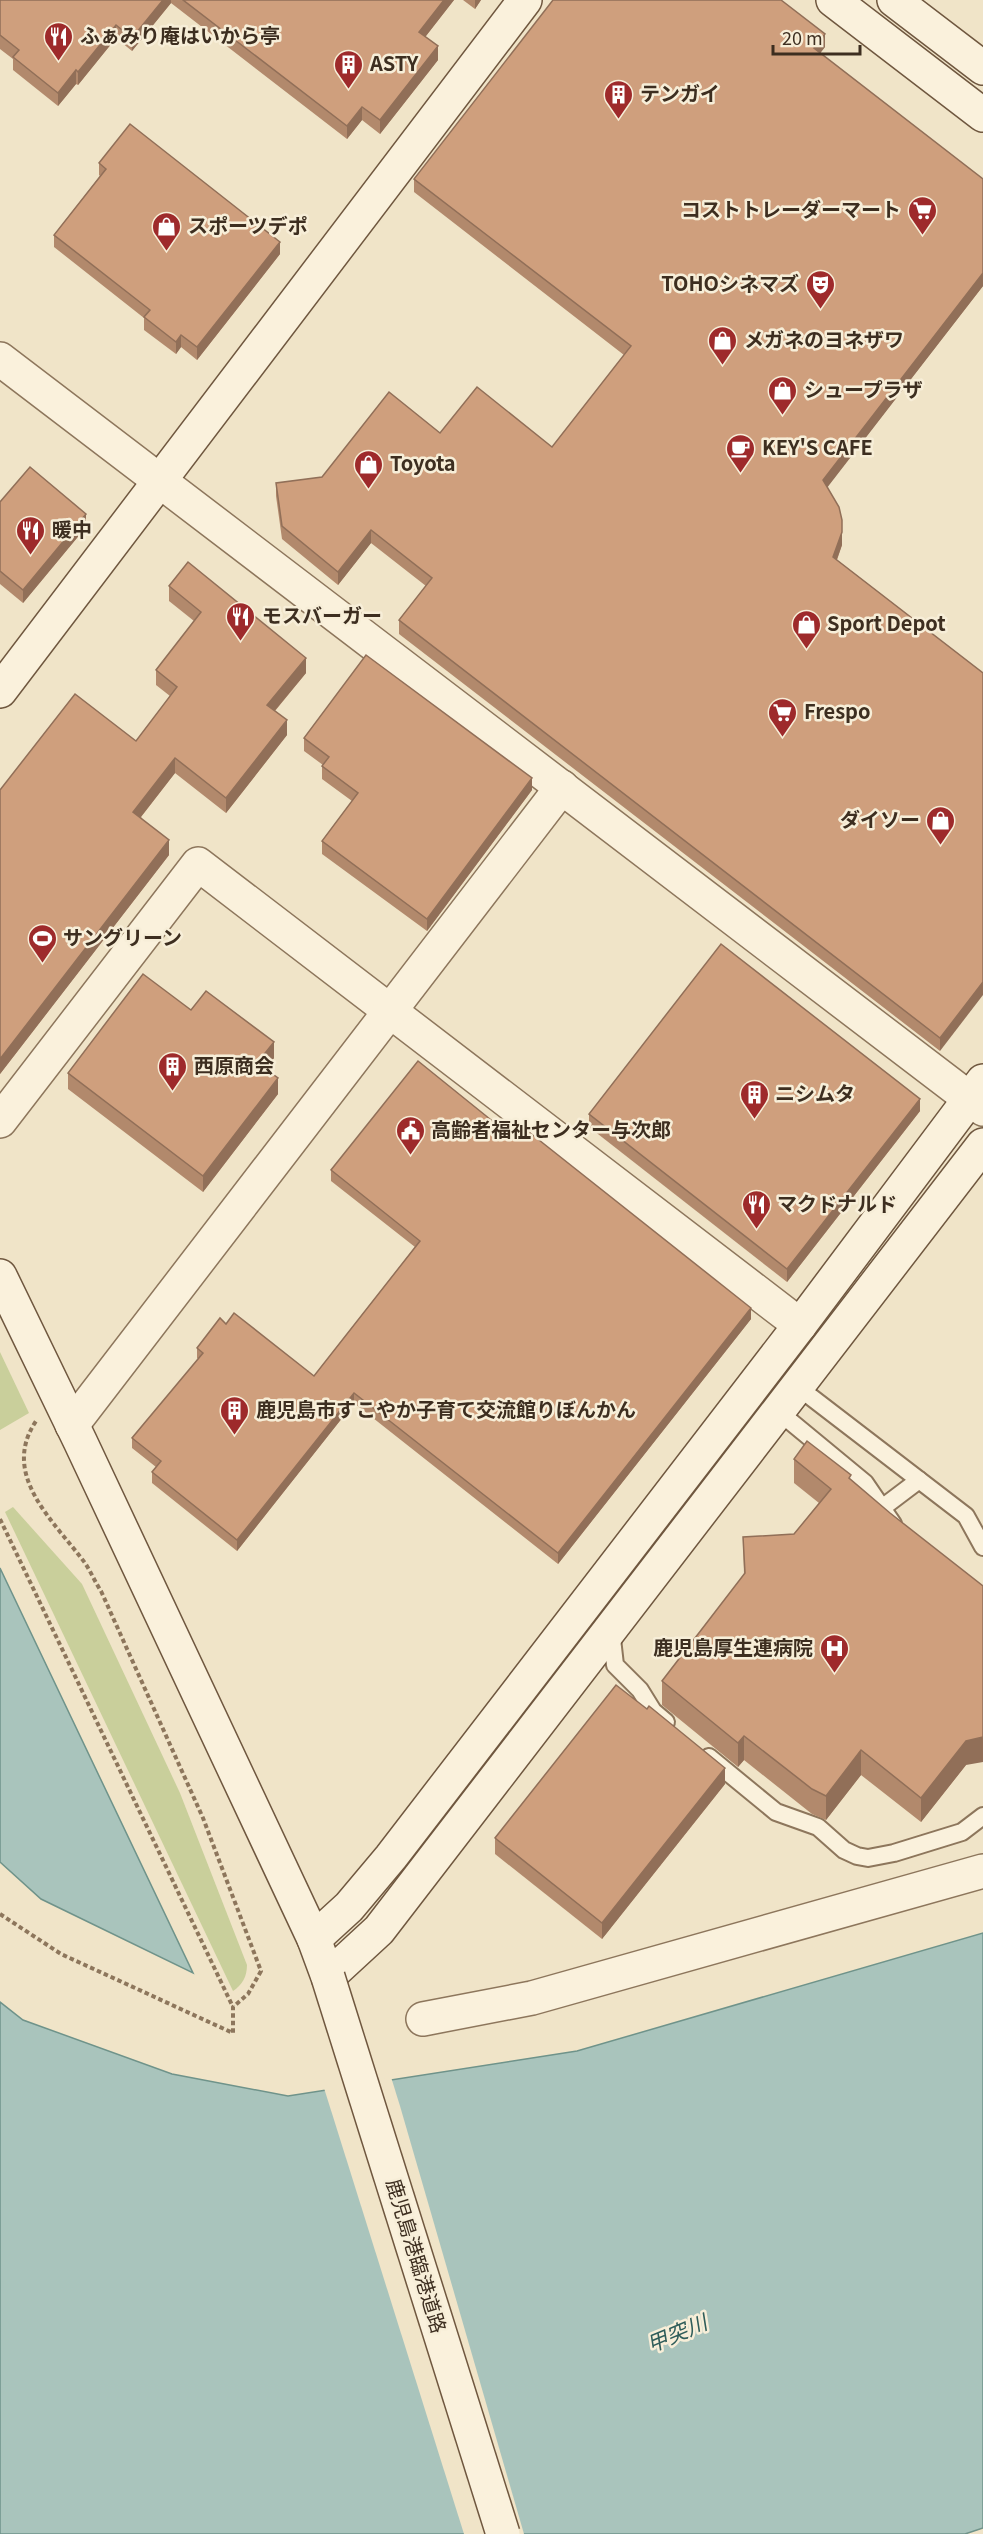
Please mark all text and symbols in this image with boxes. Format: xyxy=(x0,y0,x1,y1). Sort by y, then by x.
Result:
scale bar xyxy=(773,18,860,56)
restaurant icon: ふぁみり庵はいから亭 xyxy=(43,20,75,62)
place label: ふぁみり庵はいから亭 xyxy=(80,20,280,49)
text: 20 m xyxy=(782,24,823,50)
building icon: ASTY xyxy=(333,48,365,90)
place label: ASTY xyxy=(369,48,419,77)
building icon: テンガイ xyxy=(603,78,635,120)
place label: テンガイ xyxy=(640,78,720,107)
place label: コストトレーダーマート xyxy=(681,194,901,223)
supermarket icon: コストトレーダーマート xyxy=(906,194,938,236)
shop icon: スポーツデポ xyxy=(151,210,183,252)
place label: スポーツデポ xyxy=(188,210,308,239)
place label: TOHOシネマズ xyxy=(661,268,799,297)
theatre icon: TOHOシネマズ xyxy=(804,268,836,310)
shop icon: メガネのヨネザワ xyxy=(707,324,739,366)
place label: メガネのヨネザワ xyxy=(744,324,904,353)
shop icon: シュープラザ xyxy=(767,374,799,416)
place label: シュープラザ xyxy=(804,374,923,403)
cafe icon: KEY'S CAFE xyxy=(725,432,757,474)
place label: KEY'S CAFE xyxy=(762,432,873,461)
shop icon: Toyota xyxy=(353,448,385,490)
place label: Toyota xyxy=(390,448,456,477)
restaurant icon: 暖中 xyxy=(15,514,47,556)
place label: 暖中 xyxy=(52,514,92,543)
restaurant icon: モスバーガー xyxy=(225,600,257,642)
place label: モスバーガー xyxy=(262,600,382,629)
shop icon: Sport Depot xyxy=(790,608,822,650)
place label: Sport Depot xyxy=(827,608,946,637)
supermarket icon: Frespo xyxy=(767,696,799,738)
place label: Frespo xyxy=(804,696,870,725)
place label: ダイソー xyxy=(840,804,920,833)
shop icon: ダイソー xyxy=(925,804,957,846)
sports icon: サングリーン xyxy=(26,922,58,964)
place label: サングリーン xyxy=(63,922,182,951)
building icon: 西原商会 xyxy=(157,1050,189,1092)
place label: 西原商会 xyxy=(194,1050,274,1079)
building icon: ニシムタ xyxy=(738,1078,770,1120)
place label: ニシムタ xyxy=(775,1078,855,1107)
public building icon: 高齢者福祉センター与次郎 xyxy=(394,1114,426,1156)
place label: 高齢者福祉センター与次郎 xyxy=(431,1114,671,1143)
restaurant icon: マクドナルド xyxy=(740,1188,772,1230)
place label: マクドナルド xyxy=(777,1188,897,1217)
building icon: 鹿児島市すこやか子育て交流館りぼんかん xyxy=(219,1394,251,1436)
place label: 鹿児島市すこやか子育て交流館りぼんかん xyxy=(256,1394,636,1423)
place label: 鹿児島厚生連病院 xyxy=(653,1632,813,1661)
hospital icon: 鹿児島厚生連病院 xyxy=(818,1632,850,1674)
street label: 鹿児島港臨港道路 xyxy=(380,2175,455,2336)
water label: 甲突川 xyxy=(641,2305,713,2358)

